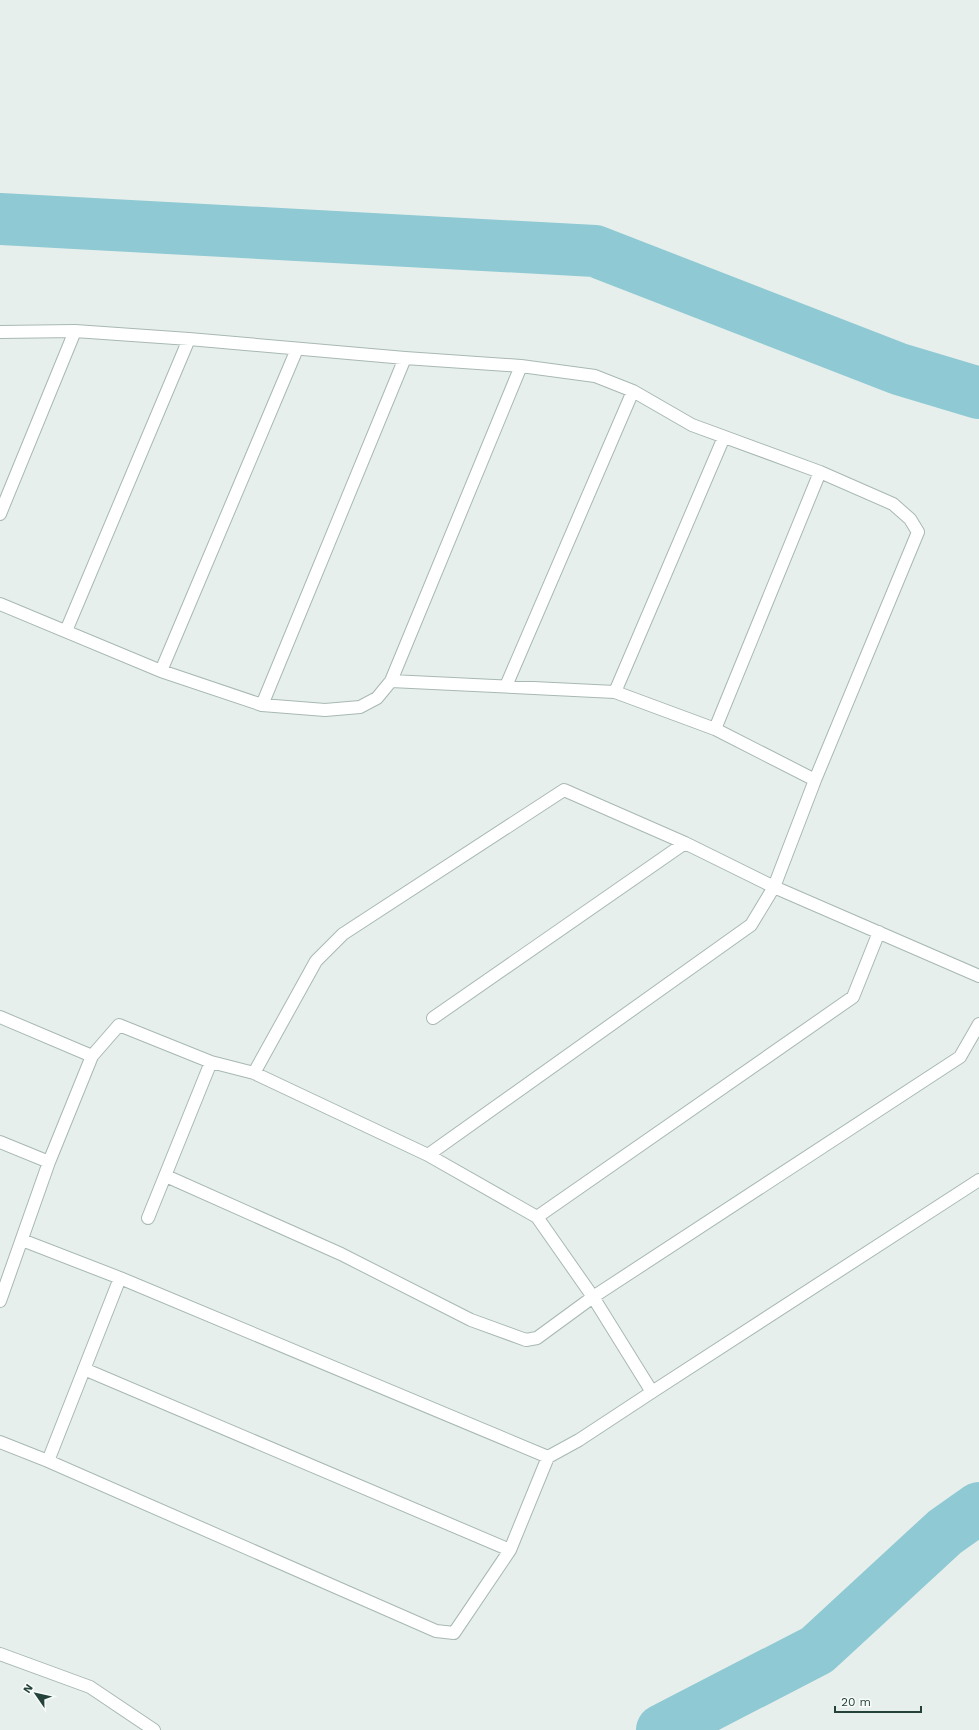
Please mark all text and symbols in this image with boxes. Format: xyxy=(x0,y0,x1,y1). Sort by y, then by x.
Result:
north arrow xyxy=(16,1674,56,1714)
text: N xyxy=(20,1682,36,1696)
scale bar xyxy=(835,1688,921,1714)
text: 20 m xyxy=(841,1695,871,1709)

